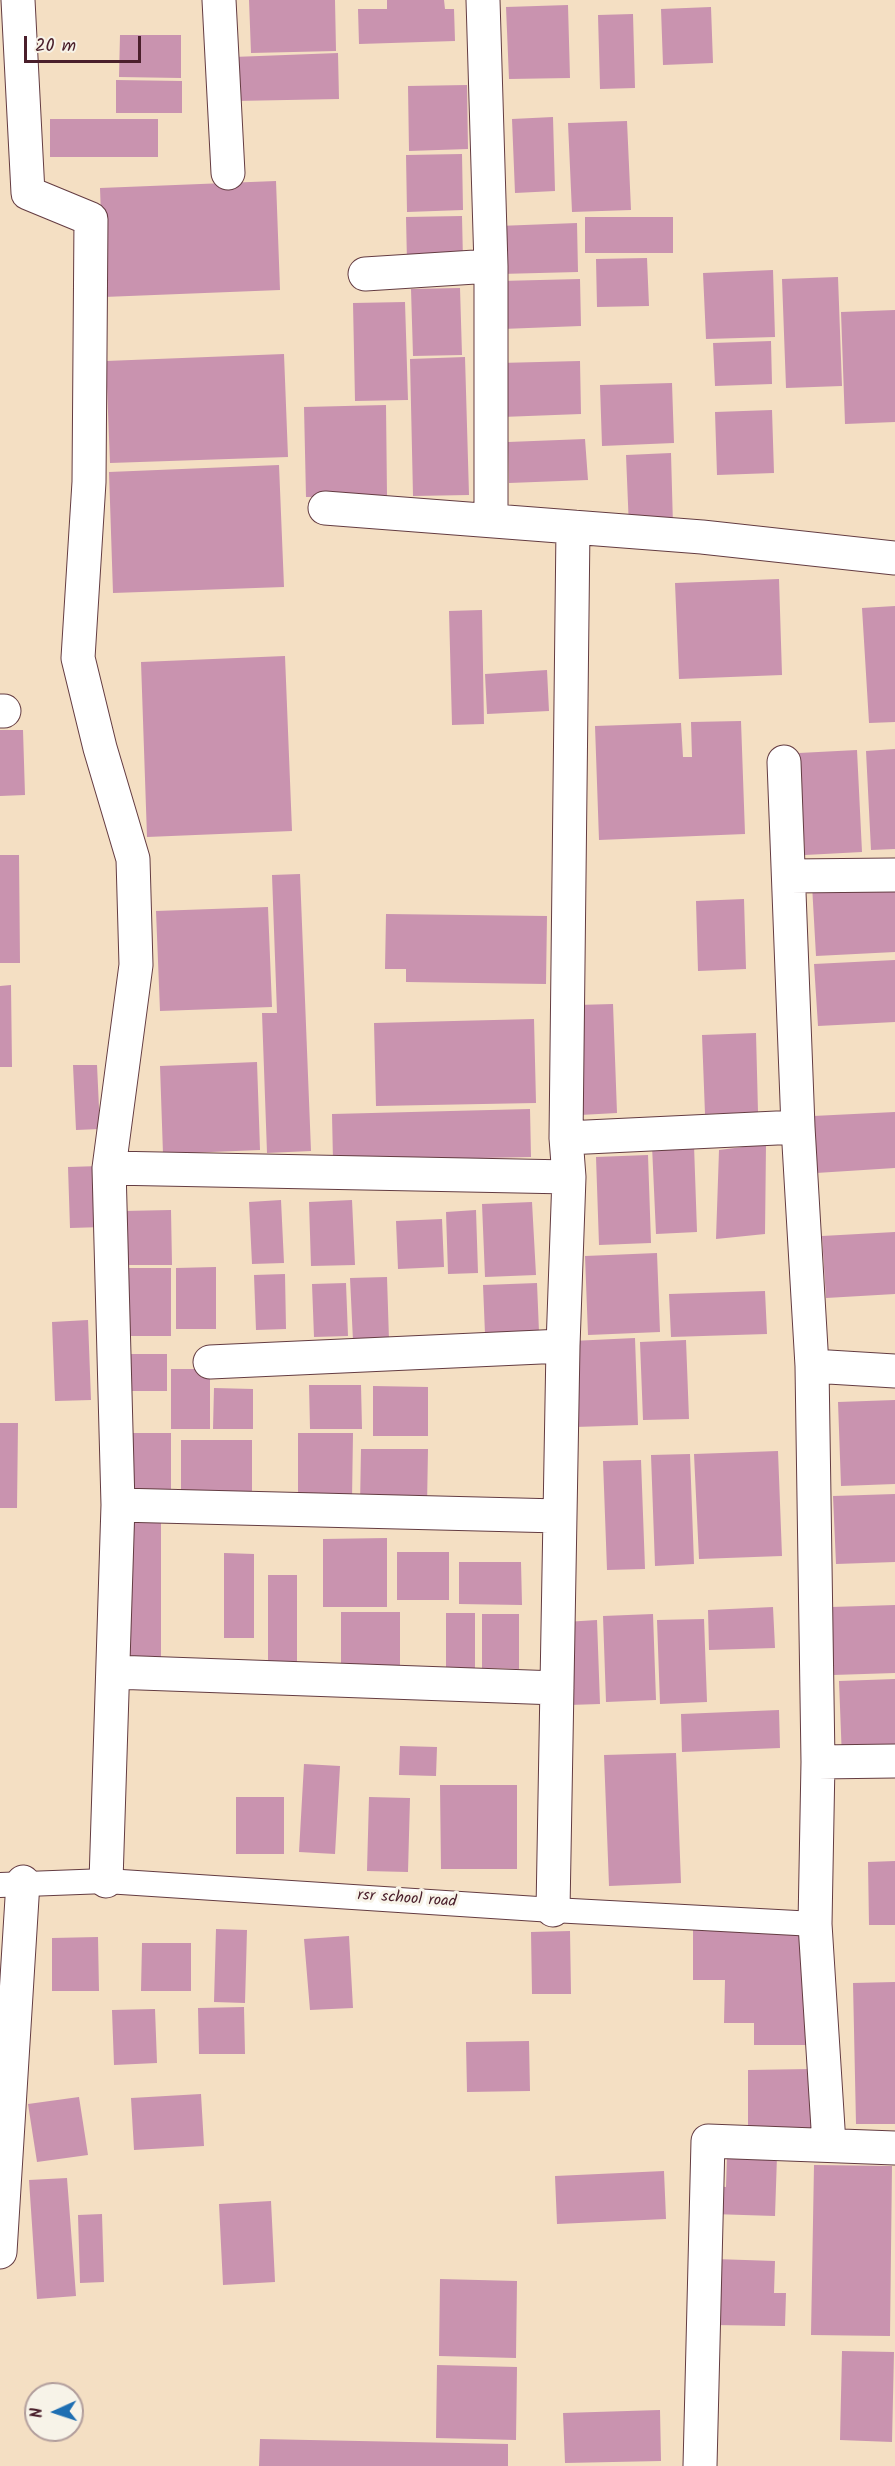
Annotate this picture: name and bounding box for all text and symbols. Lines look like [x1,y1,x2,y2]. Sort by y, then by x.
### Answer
scale bar [27,24,144,62]
text: 20 m [35,32,76,61]
street label: rsr school road [357,1887,457,1913]
north arrow [24,2382,84,2442]
text: N [25,2407,50,2419]

